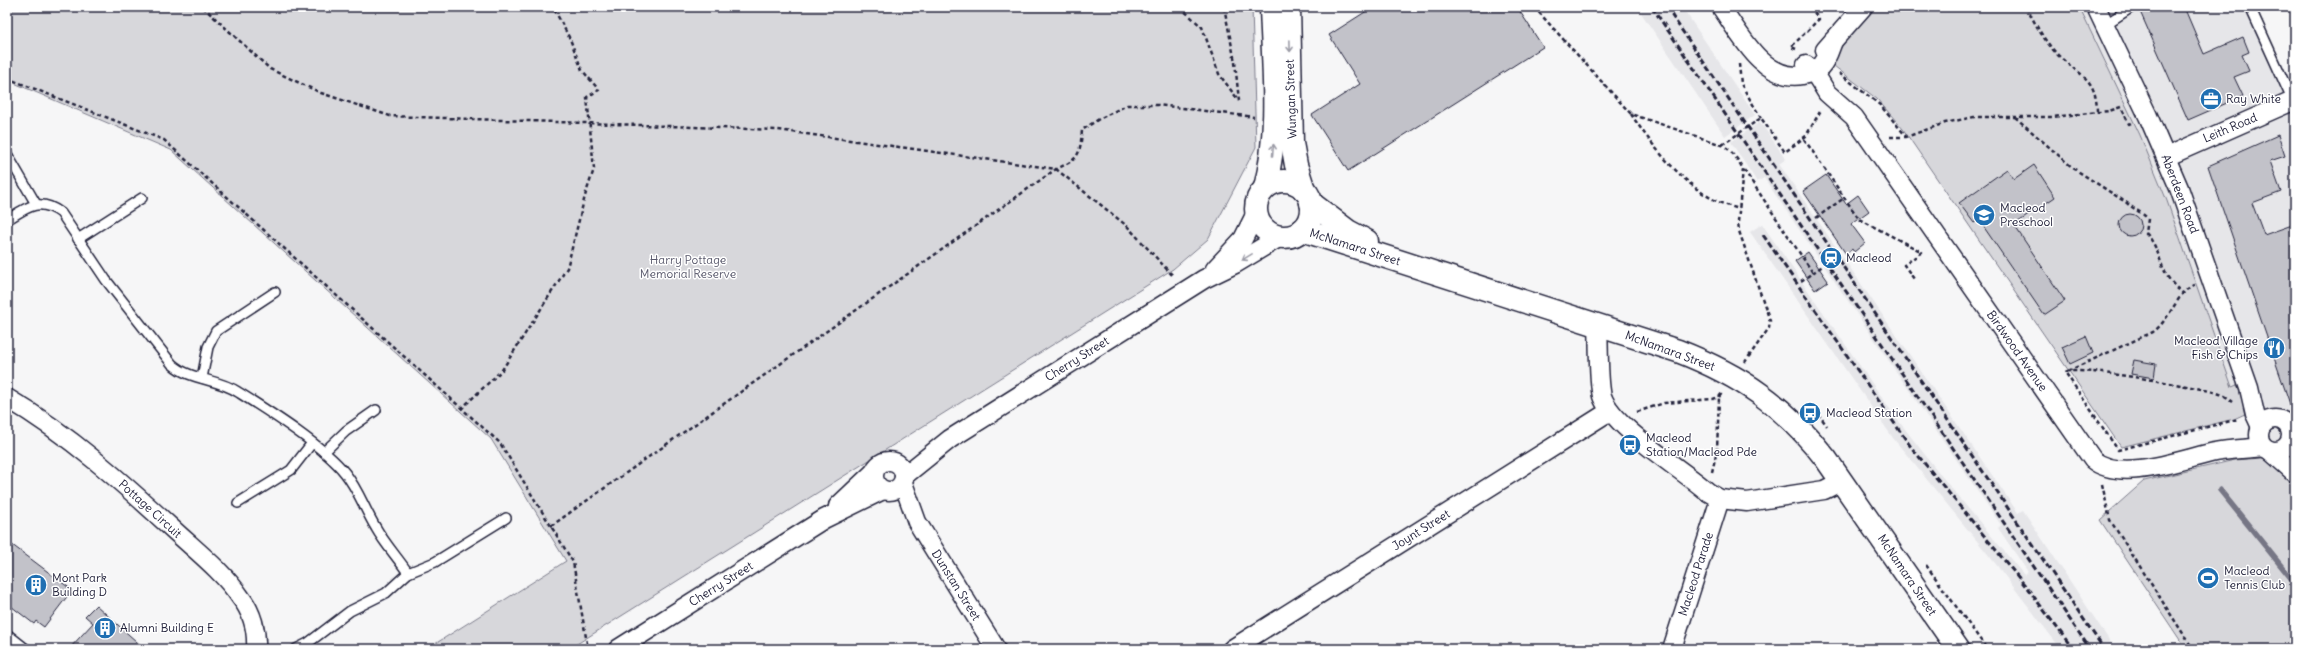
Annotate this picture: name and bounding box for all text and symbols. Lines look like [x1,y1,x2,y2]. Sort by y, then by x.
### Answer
one-way arrow [1286,39,1294,52]
street label: Wungan Street [1282,59,1299,139]
office icon: Ray White [2198,86,2224,112]
place label: Ray White [2226,91,2281,106]
street label: Leith Road [2201,109,2259,146]
one-way arrow [1270,144,1277,157]
street label: Aberdeen Road [2159,152,2202,235]
place label: Macleod Preschool [2000,200,2053,229]
school or university icon: Macleod Preschool [1971,202,1997,228]
street label: McNamara Street [1308,225,1402,268]
station icon: Macleod [1818,245,1844,271]
place label: Macleod [1846,250,1892,265]
park label: Harry Pottage Memorial Reserve [640,252,736,281]
one-way arrow [1242,253,1253,261]
street label: Birdwood Avenue [1984,307,2051,394]
street label: McNamara Street [1623,327,1717,374]
street label: Cherry Street [1042,333,1112,384]
place label: Macleod Village Fish & Chips [2174,333,2258,362]
restaurant icon: Macleod Village Fish & Chips [2261,335,2287,361]
bus stop icon: Macleod Station [1797,400,1823,426]
place label: Macleod Station [1826,405,1912,420]
place label: Macleod Station/Macleod Pde [1646,430,1757,459]
bus stop icon: Macleod Station/Macleod Pde [1617,432,1643,458]
street label: Pottage Circuit [116,476,185,541]
street label: Joynt Street [1389,506,1452,553]
street label: Macleod Parade [1675,530,1716,618]
street label: McNamara Street [1875,531,1940,618]
street label: Dunstan Street [929,547,984,623]
street label: Cherry Street [686,558,756,609]
place label: Macleod Tennis Club [2224,563,2285,592]
sports icon: Macleod Tennis Club [2195,565,2221,591]
place label: Mont Park Building D [52,570,107,599]
building icon: Mont Park Building D [23,572,49,598]
building icon: Alumni Building E [92,615,118,641]
place label: Alumni Building E [120,620,214,635]

